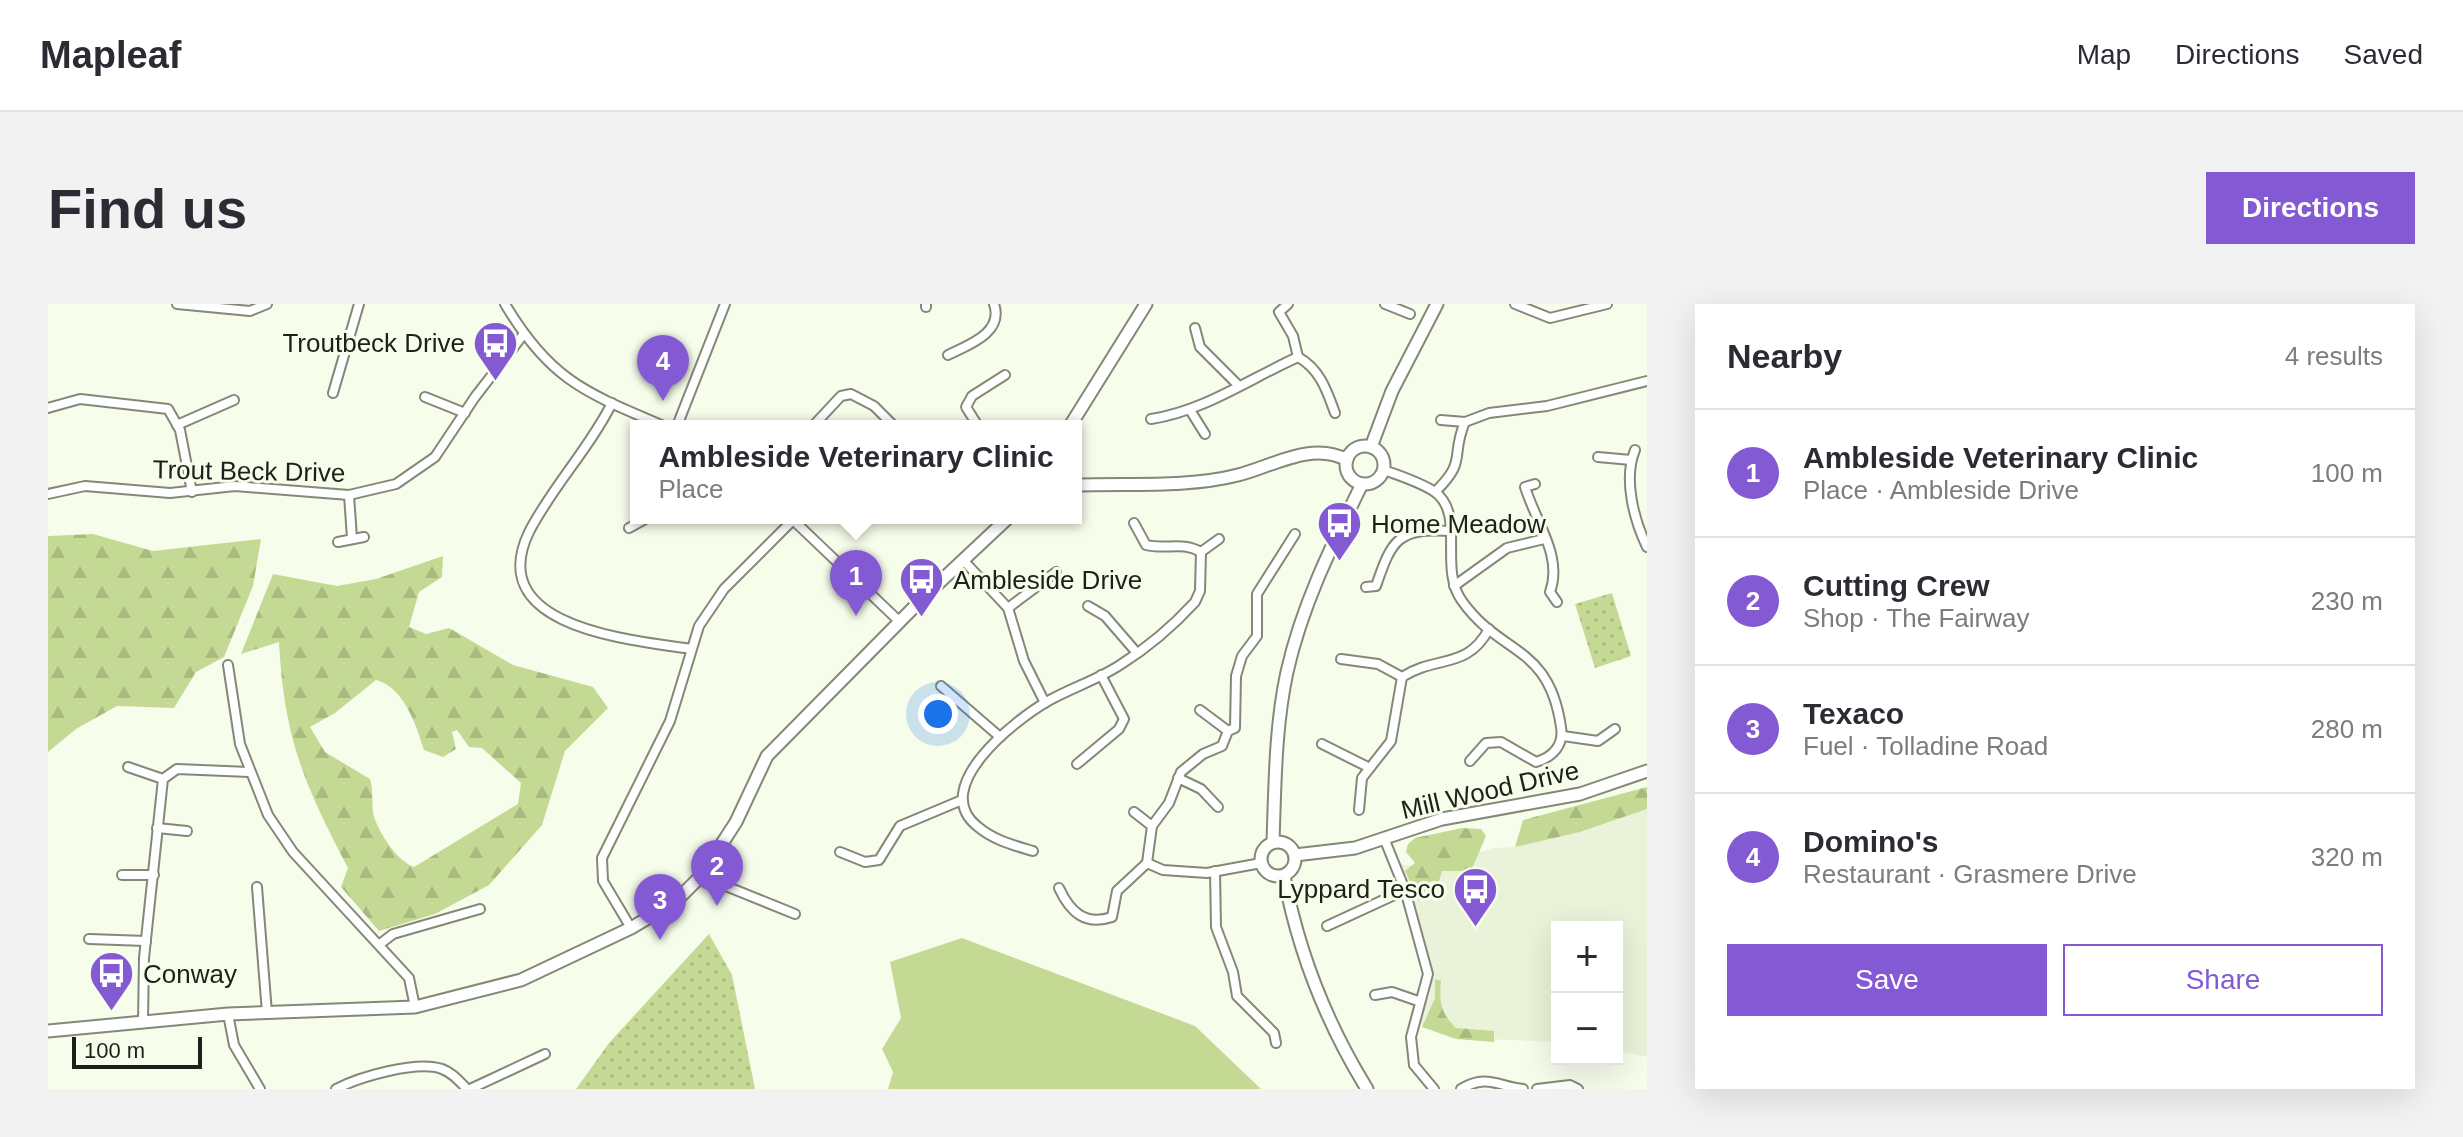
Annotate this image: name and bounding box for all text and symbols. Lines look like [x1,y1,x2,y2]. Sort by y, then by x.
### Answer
text: Mapleaf [40,34,181,76]
text: Map [2077,39,2131,70]
text: Directions [2175,39,2300,70]
text: Saved [2344,39,2423,70]
button: Directions [2206,172,2415,244]
text: Find us [48,177,247,240]
bus stop icon: Troutbeck Drive [472,319,520,382]
place label: Troutbeck Drive [282,328,465,358]
pin: 4 [637,335,689,401]
text: Nearby [1727,337,1842,375]
text: 4 results [2285,341,2383,371]
popup [630,420,1082,524]
text: Ambleside Veterinary Clinic [658,440,1054,473]
text: Ambleside Veterinary Clinic [1803,441,2198,474]
street label: Trout Beck Drive [152,454,346,488]
text: 1 [1746,458,1760,488]
text: 100 m [2311,458,2383,488]
text: Place [658,474,723,504]
text: Place · Ambleside Drive [1803,475,2079,505]
bus stop icon: Home Meadow [1316,500,1364,563]
place label: Home Meadow [1371,509,1546,539]
pin: 1 [830,550,882,616]
bus stop icon: Ambleside Drive [898,556,946,619]
place label: Ambleside Drive [953,565,1142,595]
text: Cutting Crew [1803,569,1990,602]
text: 2 [1746,586,1760,616]
text: 230 m [2311,586,2383,616]
text: Shop · The Fairway [1803,603,2029,633]
your location [918,694,958,734]
text: Texaco [1803,697,1904,730]
text: 3 [1746,714,1760,744]
text: 280 m [2311,714,2383,744]
text: Fuel · Tolladine Road [1803,731,2048,761]
street label: Mill Wood Drive [1398,755,1582,825]
text: Domino's [1803,825,1938,858]
pin: 2 [691,840,743,906]
text: 4 [1746,842,1760,872]
text: 320 m [2311,842,2383,872]
text: Restaurant · Grasmere Drive [1803,859,2137,889]
bus stop icon: Lyppard Tesco [1452,865,1500,928]
pin: 3 [634,874,686,940]
place label: Lyppard Tesco [1277,874,1445,904]
map controls [1551,921,1623,1065]
button: + [1551,921,1623,993]
button: Save [1727,944,2047,1016]
button: Share [2063,944,2383,1016]
bus stop icon: Conway [88,950,136,1013]
place label: Conway [143,959,237,989]
button: − [1551,993,1623,1065]
scale bar [72,1033,202,1069]
text: 100 m [84,1038,145,1063]

